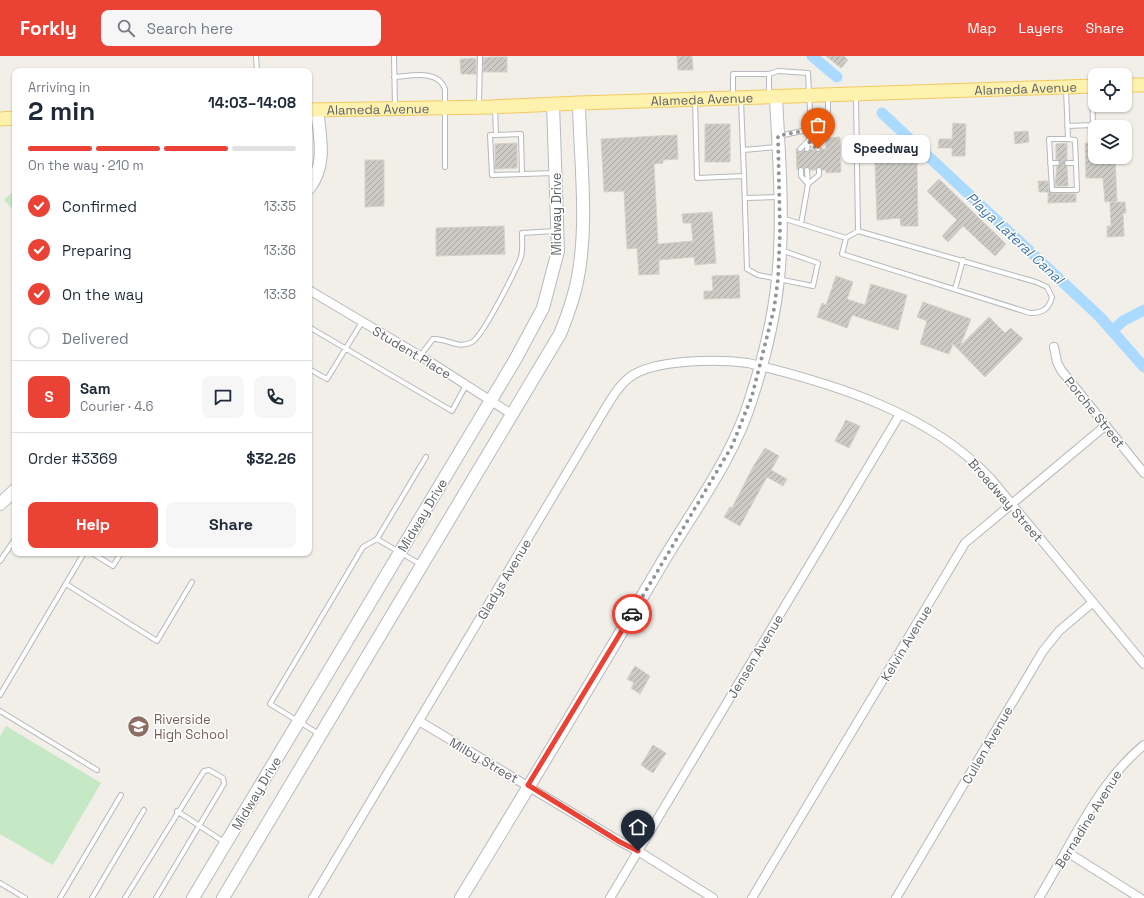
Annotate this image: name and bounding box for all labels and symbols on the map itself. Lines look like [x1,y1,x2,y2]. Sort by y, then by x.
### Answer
street label: Alameda Avenue [974,79,1077,99]
street label: Alameda Avenue [650,89,753,110]
street label: Alameda Avenue [326,100,430,119]
pin [801,108,835,149]
callout: Speedway [842,135,930,163]
street label: Midway Drive [548,173,565,255]
water label: Playa Lateral Canal [962,188,1069,289]
street label: Student Place [369,322,454,383]
street label: Porche Street [1061,373,1129,451]
street label: Broadway Street [965,455,1047,546]
street label: Midway Drive [394,475,451,555]
street label: Gladys Avenue [474,536,535,623]
courier [612,594,652,634]
street label: Kelvin Avenue [877,602,936,684]
street label: Jensen Avenue [724,611,787,701]
street label: Cullen Avenue [958,703,1017,787]
place label: Riverside High School [154,711,228,743]
school or university icon: Riverside High School [126,713,152,739]
street label: Milby Street [446,734,521,787]
street label: Midway Drive [228,753,285,833]
street label: Bernadine Avenue [1051,767,1126,872]
pin [621,810,655,851]

